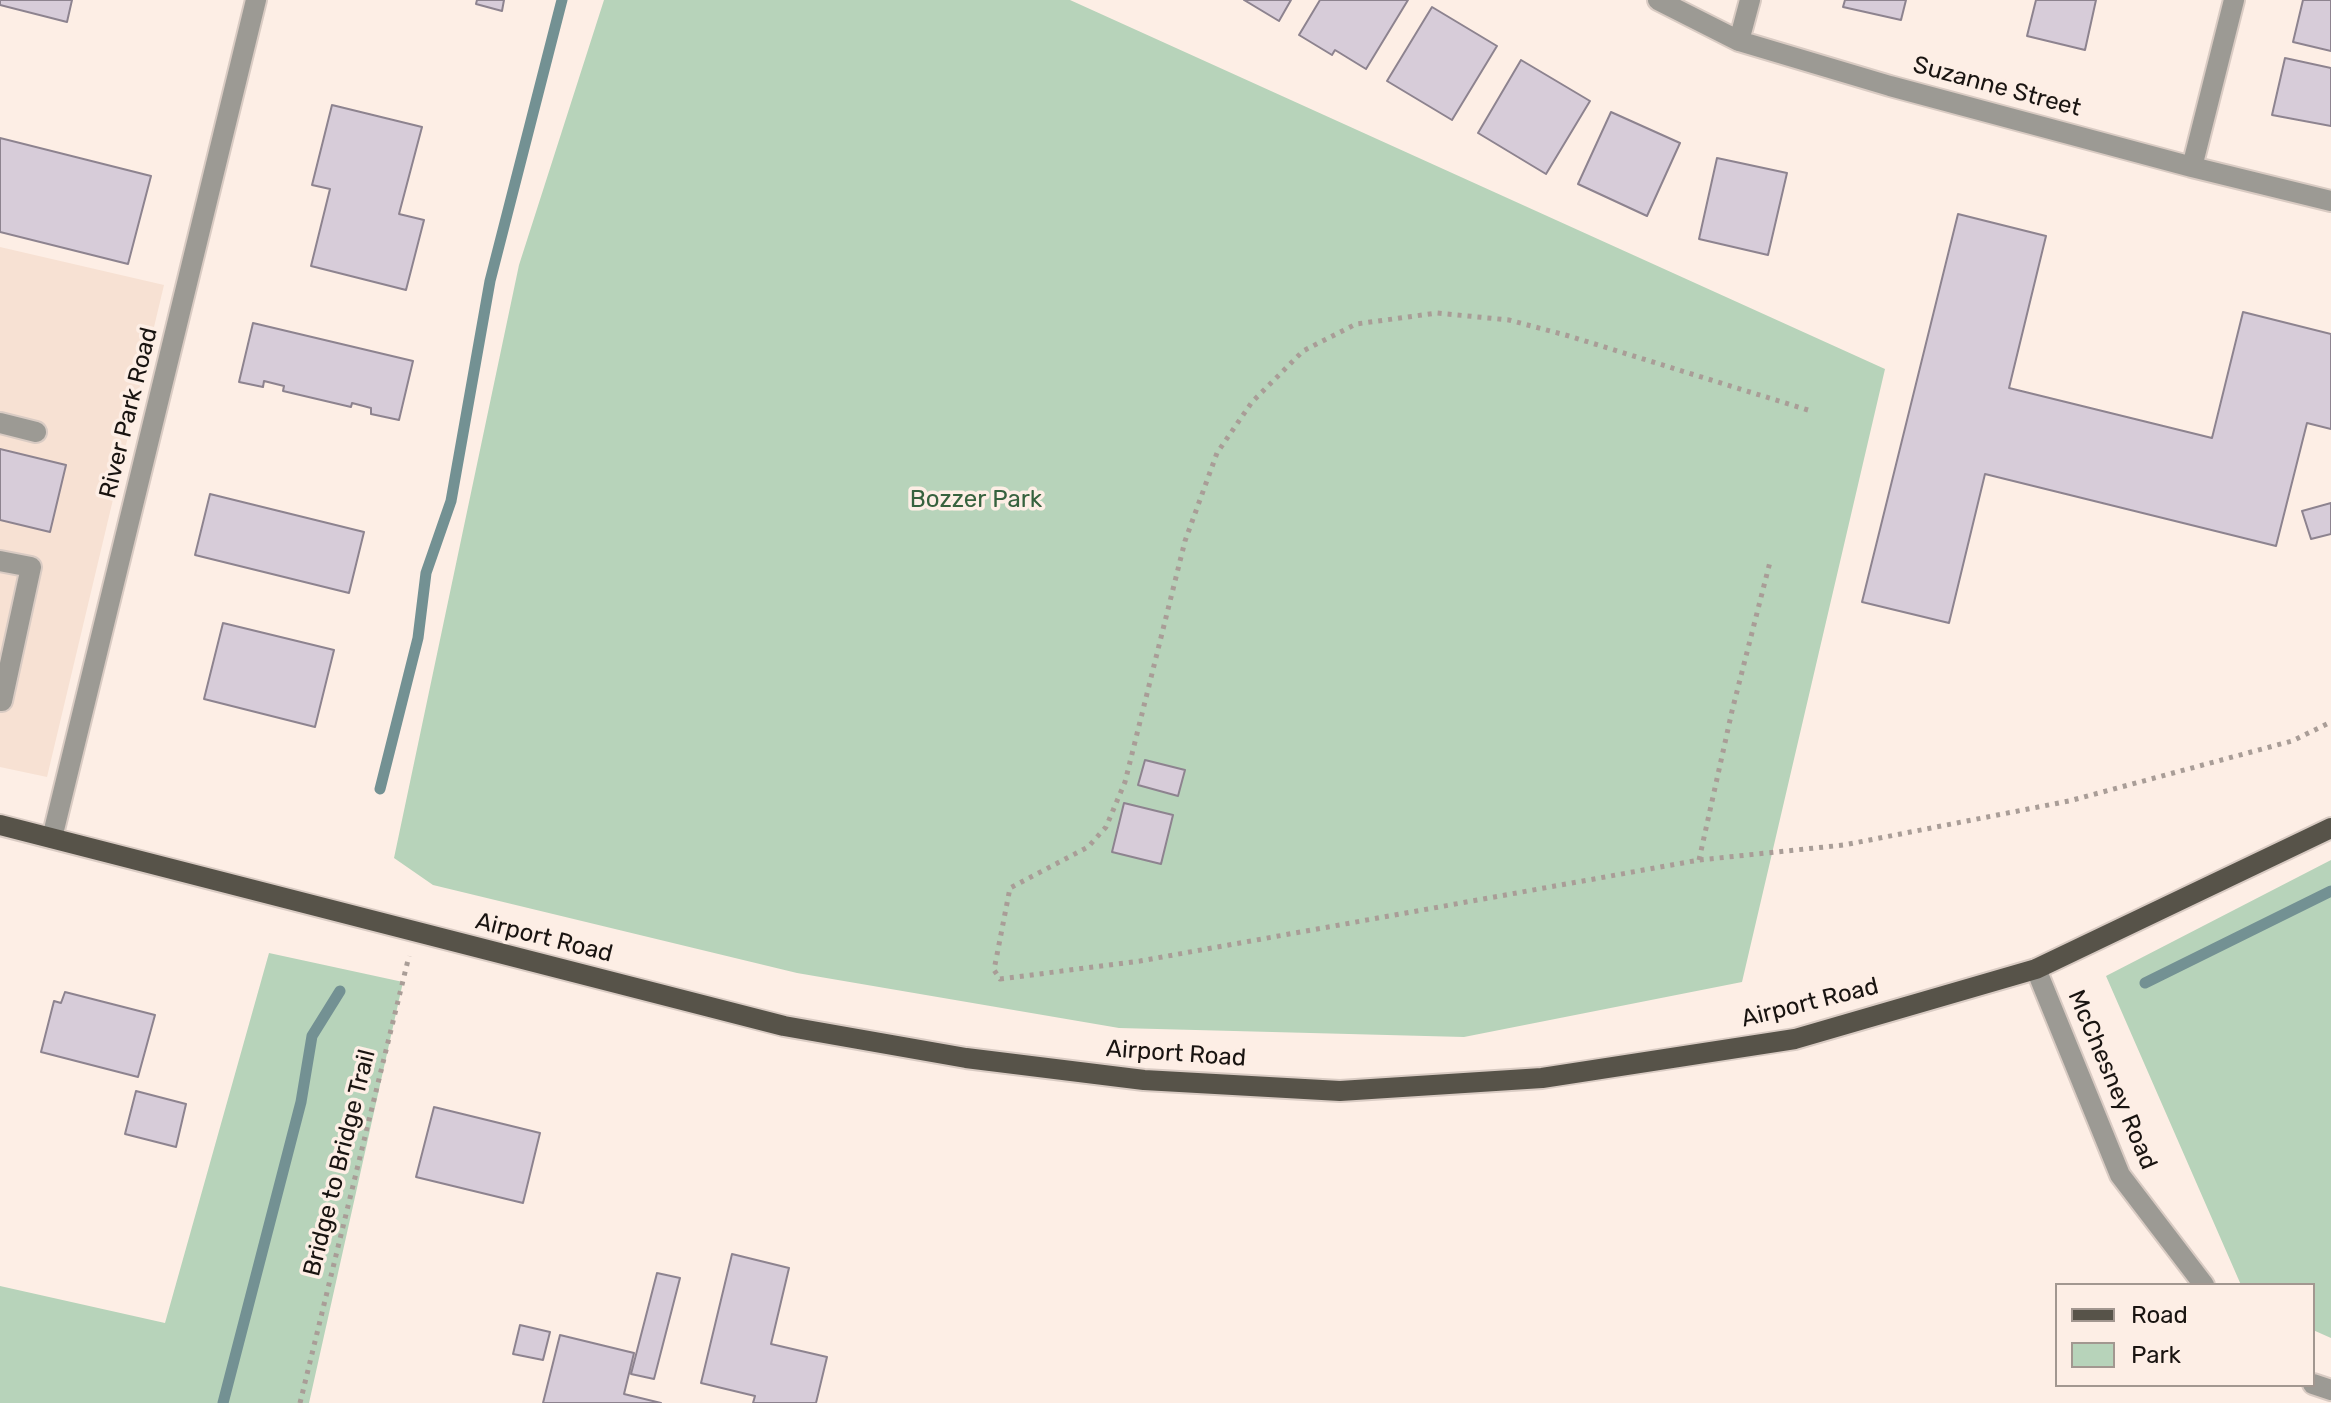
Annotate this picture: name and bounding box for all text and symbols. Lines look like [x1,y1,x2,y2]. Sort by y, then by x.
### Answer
street label: Suzanne Street [1910,51,2084,123]
street label: River Park Road [94,324,164,502]
park label: Bozzer Park [910,486,1042,514]
street label: Airport Road [472,907,616,969]
street label: Airport Road [1738,972,1882,1034]
street label: McChesney Road [2061,986,2163,1174]
street label: Airport Road [1105,1035,1247,1073]
street label: Bridge to Bridge Trail [298,1047,382,1279]
legend [2055,1283,2315,1387]
text: Road [2131,1301,2188,1329]
text: Park [2131,1341,2181,1369]

